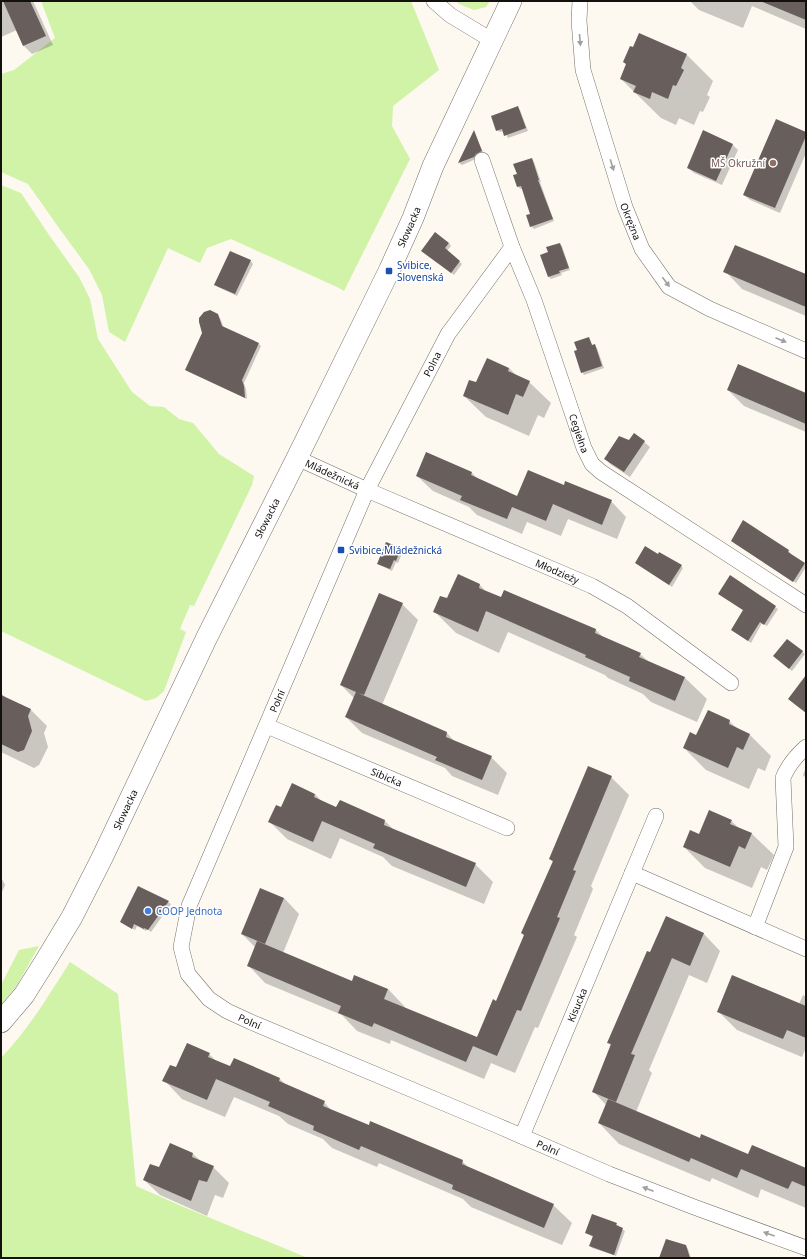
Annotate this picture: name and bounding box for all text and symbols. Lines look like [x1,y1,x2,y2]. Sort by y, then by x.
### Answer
one-way arrow [577,34,584,46]
place label: MŠ Okružní [711,156,765,170]
marker: MŠ Okružní [768,158,778,168]
one-way arrow [609,160,615,172]
street label: Okrężna [617,201,645,242]
street label: Słowacka [394,205,424,250]
place label: Svibice, Slovenská [397,258,444,284]
marker: Svibice, Slovenská [384,266,394,276]
one-way arrow [662,277,670,288]
one-way arrow [776,337,787,343]
street label: Polna [420,349,444,379]
street label: Cegielna [566,412,592,455]
street label: Mládežnická [303,456,362,493]
street label: Słowacka [251,496,283,541]
place label: Svibice,Mládežnická [349,543,442,557]
marker: Svibice,Mládežnická [336,545,346,555]
street label: Młodzieży [533,556,582,587]
street label: Polní [266,687,288,715]
street label: Sibicka [369,764,404,790]
street label: Słowacka [109,787,141,832]
place label: COOP Jednota [156,904,222,918]
marker: COOP Jednota [143,906,153,916]
street label: Kisucka [564,986,590,1024]
street label: Polní [236,1010,263,1033]
street label: Polní [534,1136,562,1159]
one-way arrow [642,1186,653,1192]
one-way arrow [763,1231,775,1237]

